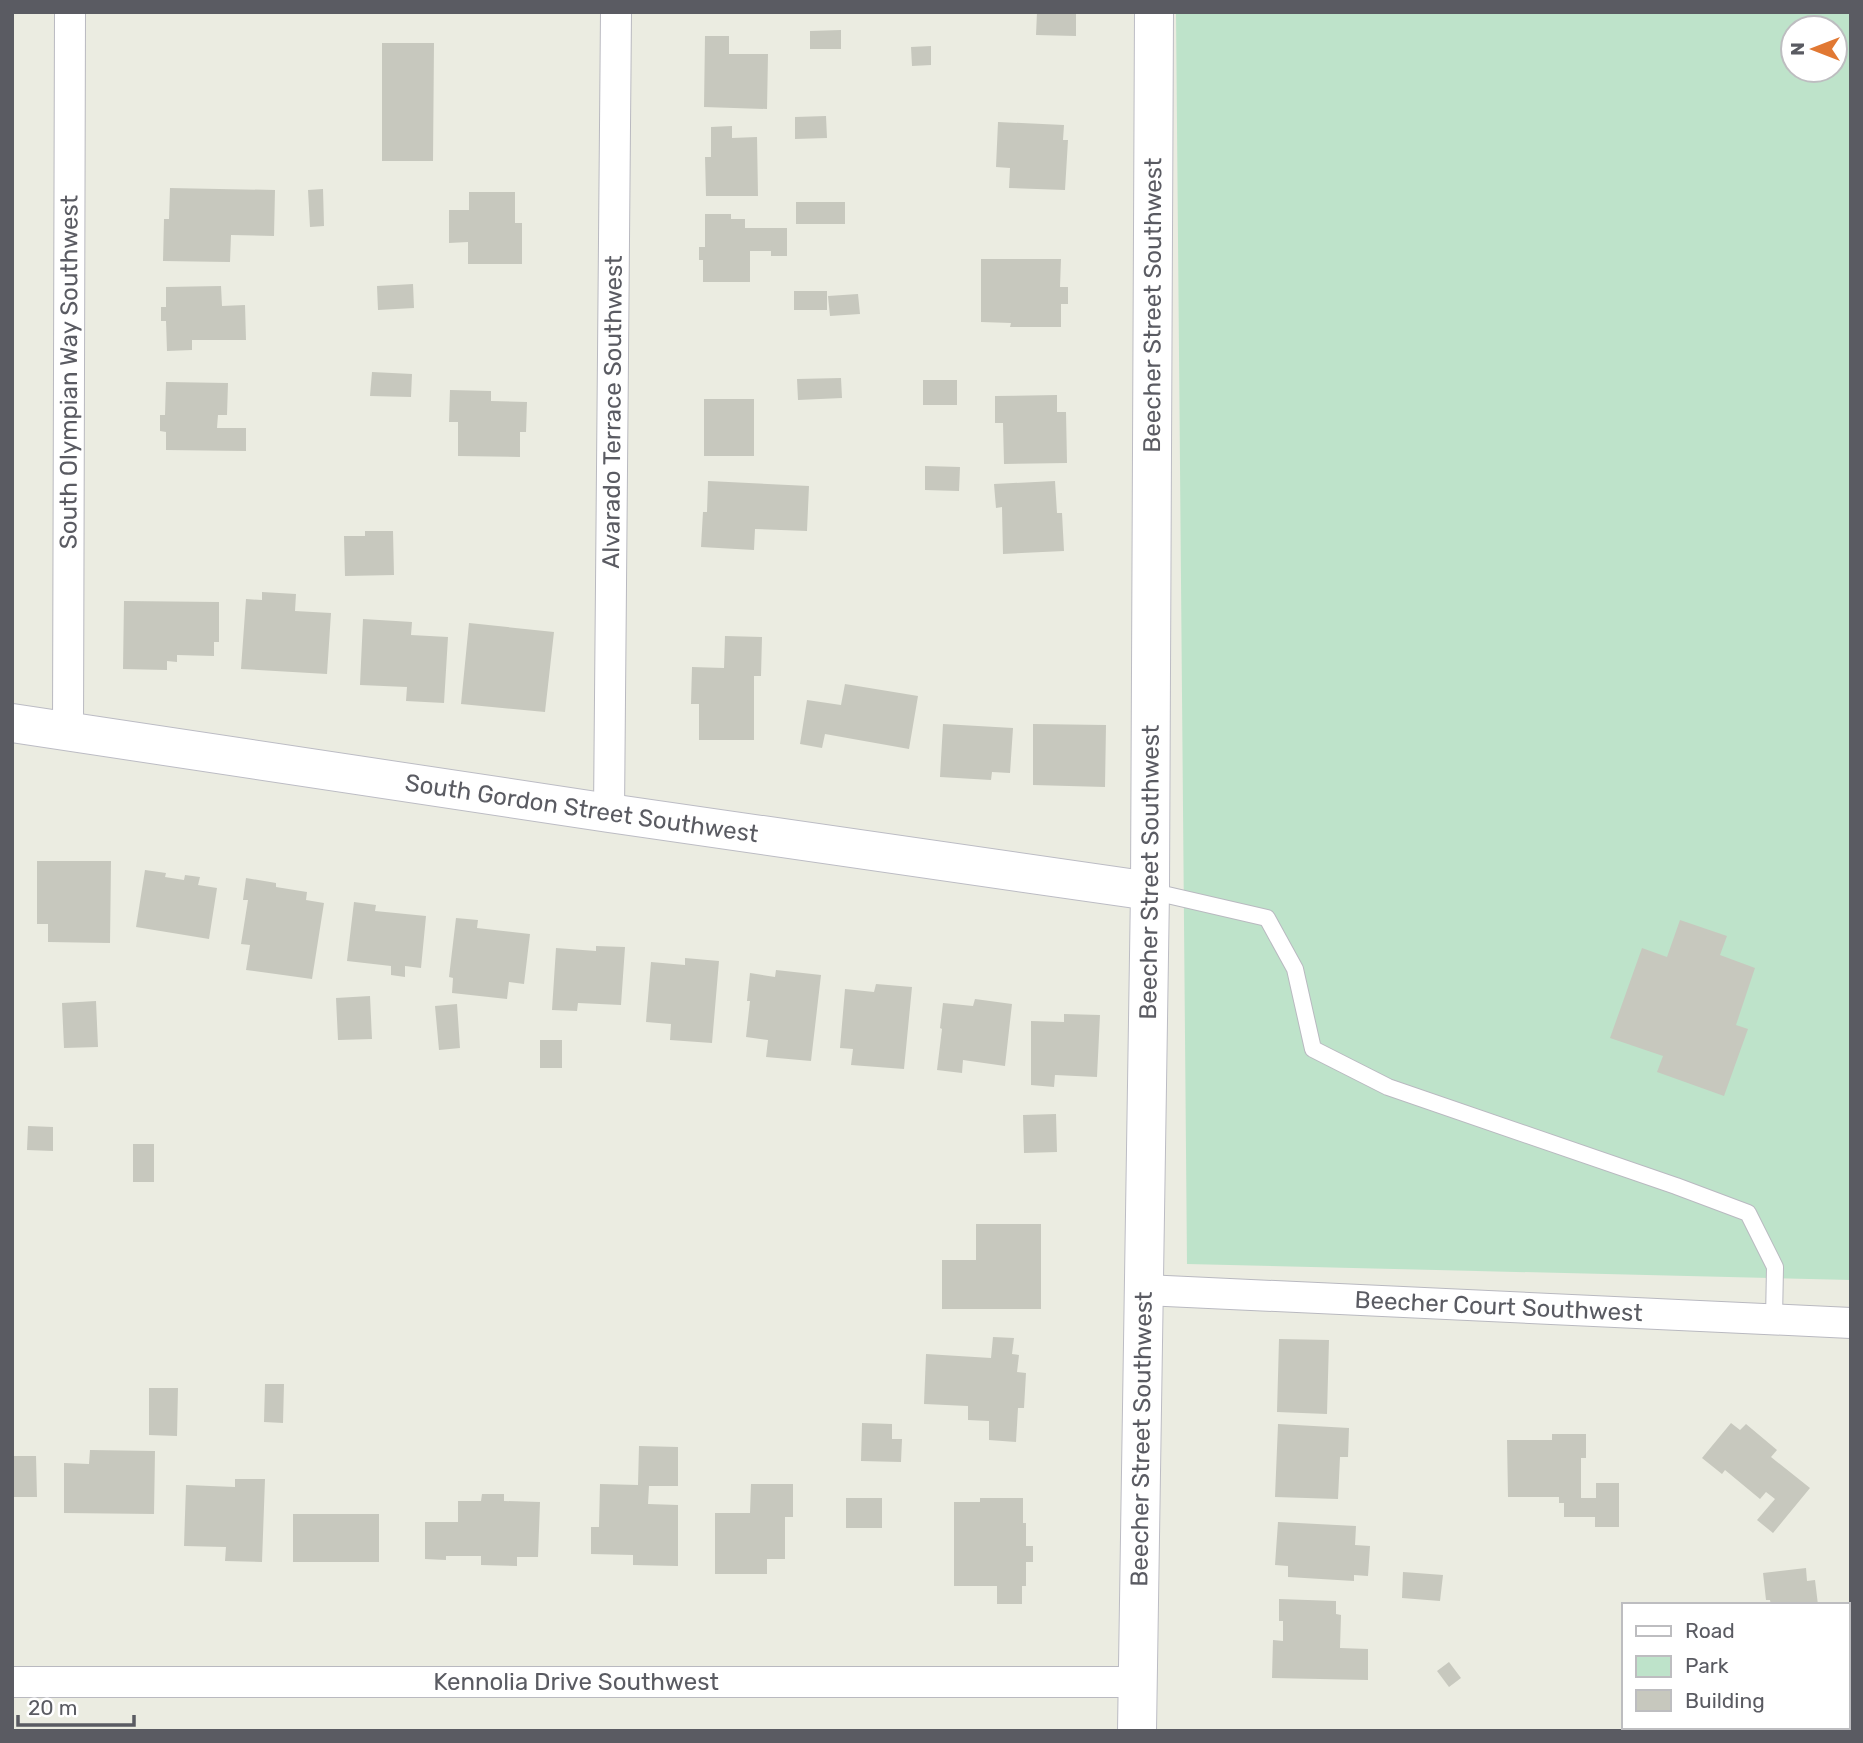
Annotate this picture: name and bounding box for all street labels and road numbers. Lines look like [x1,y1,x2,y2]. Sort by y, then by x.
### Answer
street label: Beecher Street Southwest [1138,157,1167,453]
street label: South Olympian Way Southwest [55,195,83,549]
street label: Alvarado Terrace Southwest [597,255,628,569]
street label: Beecher Street Southwest [1134,724,1165,1020]
street label: South Gordon Street Southwest [403,768,760,848]
street label: Beecher Court Southwest [1354,1286,1643,1327]
street label: Beecher Street Southwest [1125,1291,1158,1587]
street label: Kennolia Drive Southwest [433,1668,719,1696]

